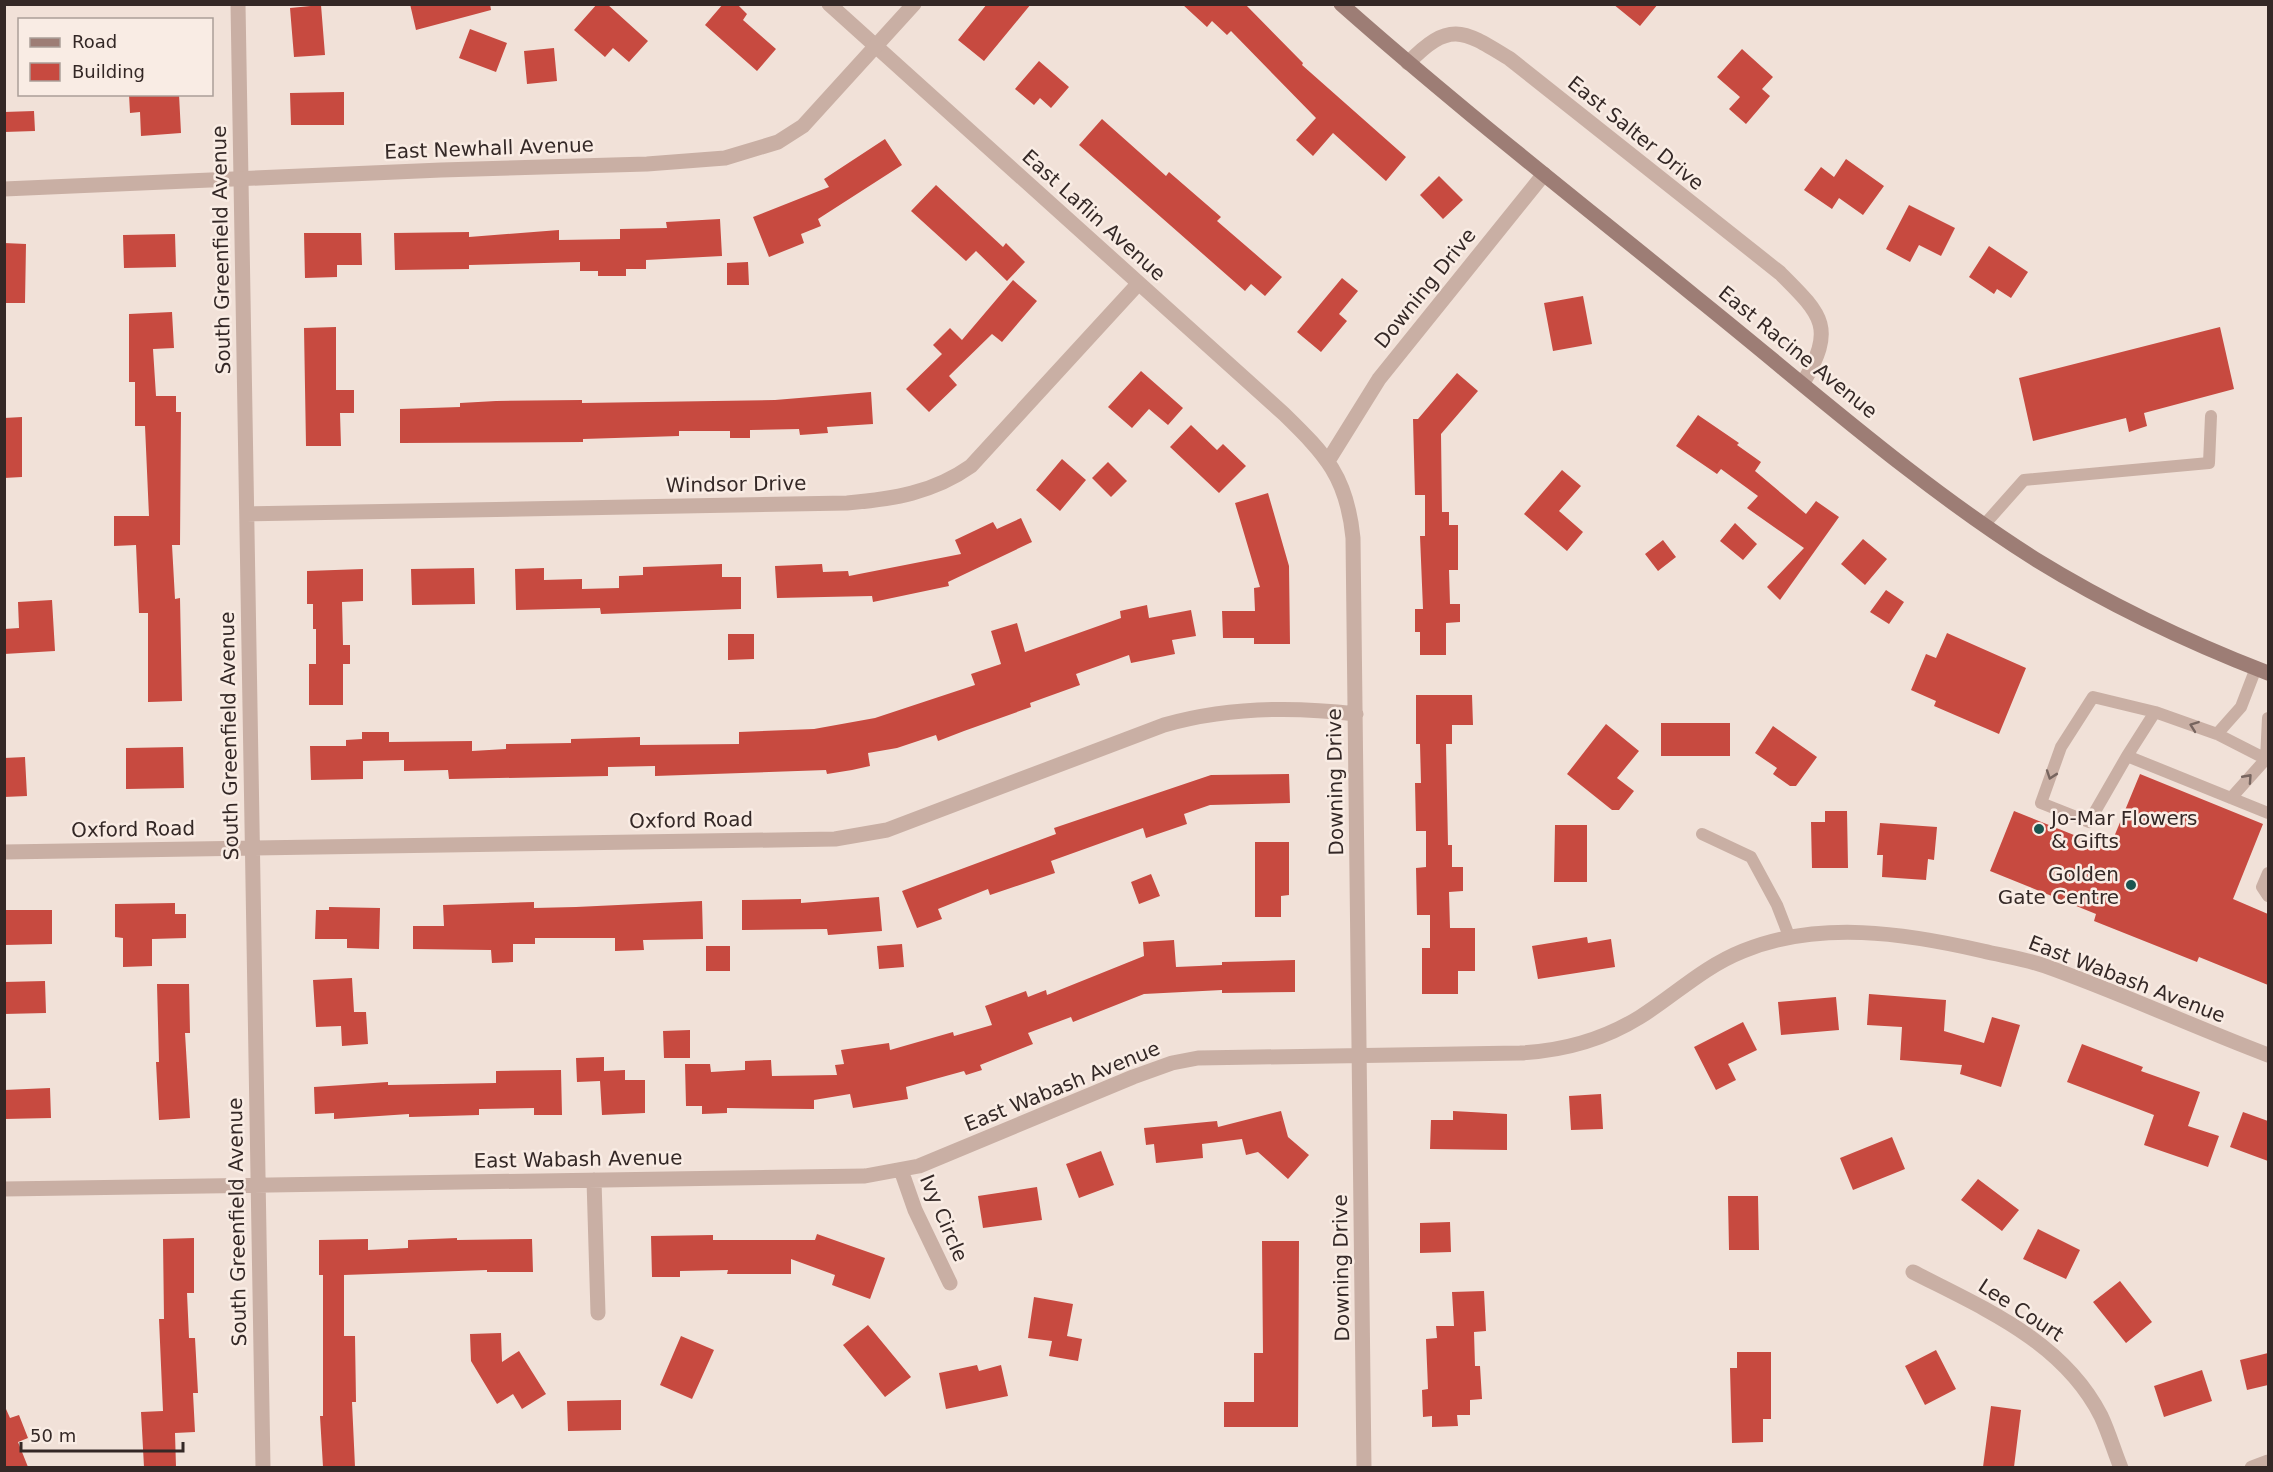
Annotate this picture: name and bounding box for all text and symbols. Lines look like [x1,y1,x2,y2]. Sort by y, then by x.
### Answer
legend [18,18,213,96]
text: Road [72,31,117,52]
text: Building [72,61,145,82]
street label: East Salter Drive [1563,71,1709,195]
street label: South Greenfield Avenue [207,125,235,375]
street label: East Newhall Avenue [384,132,594,164]
street label: East Laflin Avenue [1017,144,1171,286]
street label: Downing Drive [1369,223,1481,353]
street label: East Racine Avenue [1714,281,1882,423]
street label: Windsor Drive [665,471,807,497]
street label: South Greenfield Avenue [215,611,243,861]
street label: Downing Drive [1322,708,1348,856]
one-way arrow [2189,721,2200,733]
one-way arrow [2045,769,2058,780]
one-way arrow [2241,774,2252,785]
place label: Jo-Mar Flowers & Gifts [2049,806,2197,853]
street label: Oxford Road [629,807,753,833]
street label: Oxford Road [71,816,195,842]
marker: Jo-Mar Flowers & Gifts [2032,822,2046,836]
place label: Golden Gate Centre [1998,862,2119,909]
marker: Golden Gate Centre [2124,878,2138,892]
street label: East Wabash Avenue [2025,930,2229,1028]
street label: East Wabash Avenue [961,1036,1163,1136]
street label: South Greenfield Avenue [223,1097,251,1347]
street label: East Wabash Avenue [473,1145,683,1173]
street label: Ivy Circle [915,1171,973,1265]
street label: Downing Drive [1328,1194,1354,1342]
street label: Lee Court [1974,1274,2068,1346]
scale bar [21,1415,183,1453]
text: 50 m [30,1425,76,1446]

